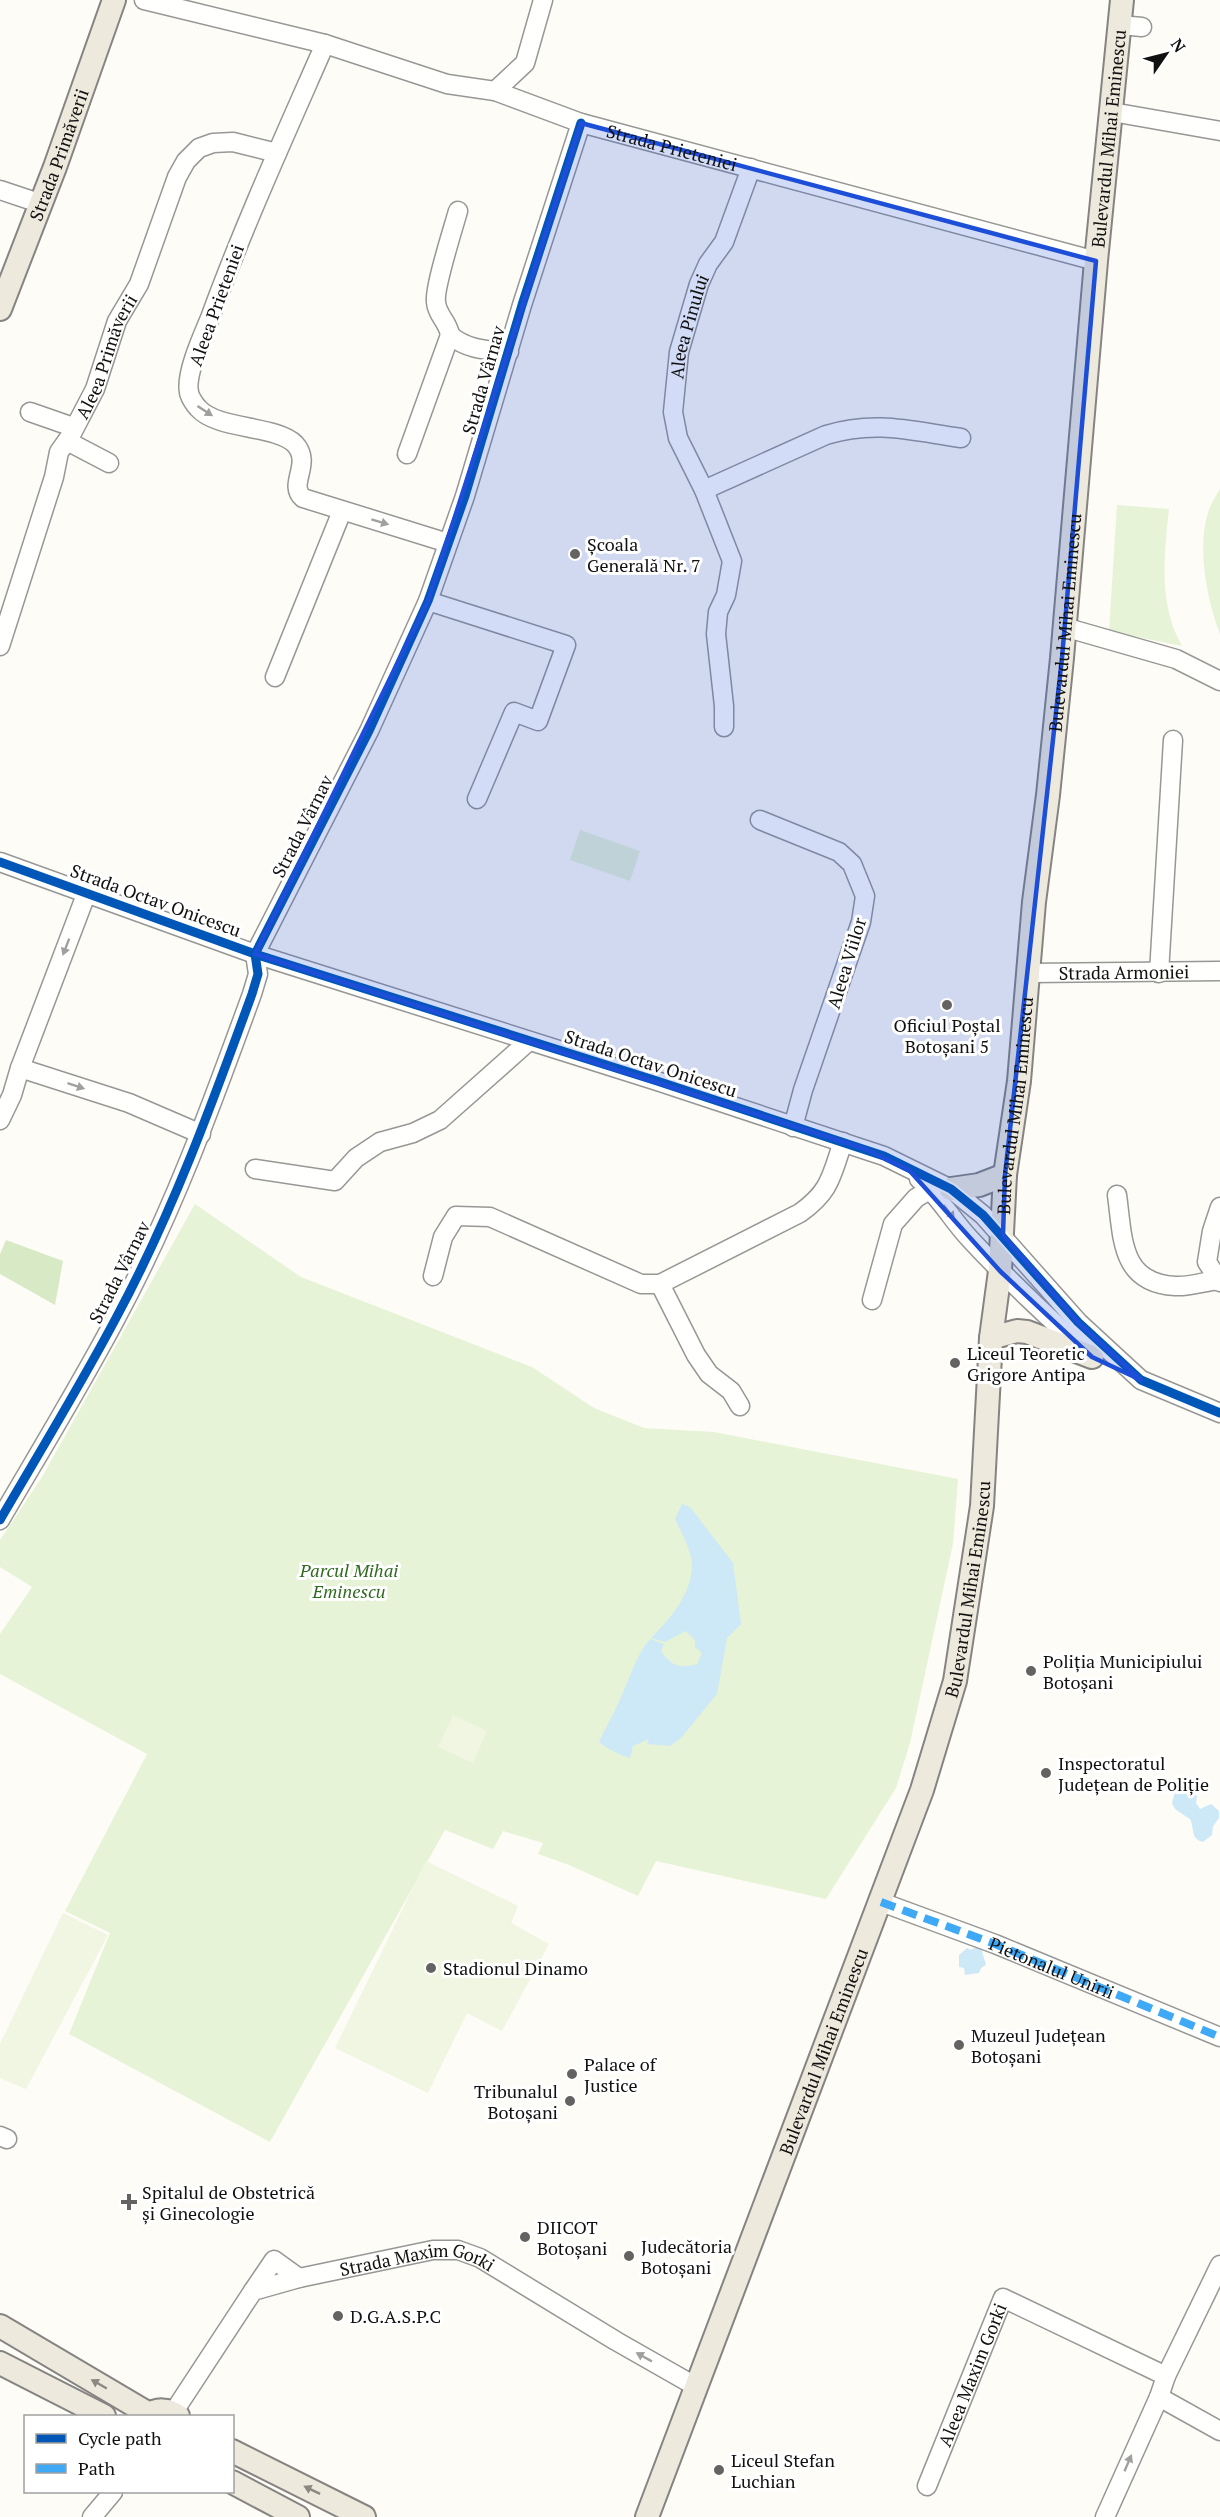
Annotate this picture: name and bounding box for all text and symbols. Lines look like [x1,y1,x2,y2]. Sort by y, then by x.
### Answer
north arrow [1136,24,1196,84]
street label: Bulevardul Mihai Eminescu [1085,28,1131,249]
text: N [1166,34,1191,57]
street label: Strada Primăverii [23,85,94,224]
street label: Strada Prieteniei [604,118,740,176]
street label: Aleea Prieteniei [183,241,249,369]
street label: Aleea Pinului [664,270,714,380]
street label: Aleea Primăverii [70,290,142,423]
street label: Strada Vârnav [456,322,510,437]
one-way arrow [197,406,213,417]
street label: Bulevardul Mihai Eminescu [1043,512,1086,733]
one-way arrow [371,518,389,527]
place label: Școala Generală Nr. 7 [587,532,701,577]
marker: Școala Generală Nr. 7 [568,547,582,561]
street label: Strada Vârnav [266,770,338,881]
street label: Strada Octav Onicescu [67,858,245,942]
street label: Aleea Viilor [821,914,871,1012]
one-way arrow [61,938,71,956]
street label: Strada Armoniei [1058,959,1190,985]
street label: Bulevardul Mihai Eminescu [991,996,1038,1215]
marker: Oficiul Poștal Botoșani 5 [940,998,954,1012]
place label: Oficiul Poștal Botoșani 5 [893,1013,1001,1058]
street label: Strada Octav Onicescu [562,1024,740,1102]
one-way arrow [67,1082,85,1091]
one-way arrow [942,1205,954,1220]
street label: Strada Vârnav [83,1216,155,1327]
place label: Liceul Teoretic Grigore Antipa [967,1341,1086,1386]
marker: Liceul Teoretic Grigore Antipa [948,1356,962,1370]
street label: Bulevardul Mihai Eminescu [939,1480,995,1700]
park label: Parcul Mihai Eminescu [299,1558,398,1603]
place label: Poliția Municipiului Botoșani [1043,1649,1203,1694]
marker: Poliția Municipiului Botoșani [1024,1664,1038,1678]
place label: Inspectoratul Județean de Poliție [1058,1751,1209,1796]
marker: Inspectoratul Județean de Poliție [1039,1766,1053,1780]
street label: Pietonalul Unirii [986,1931,1118,2004]
street label: Bulevardul Mihai Eminescu [773,1944,873,2158]
place label: Stadionul Dinamo [443,1956,588,1980]
marker: Stadionul Dinamo [424,1961,438,1975]
place label: Muzeul Județean Botoșani [971,2023,1106,2068]
marker: Muzeul Județean Botoșani [952,2038,966,2052]
place label: Palace of Justice [584,2052,658,2097]
marker: Palace of Justice [565,2067,579,2081]
place label: Tribunalul Botoșani [474,2079,558,2124]
marker: Tribunalul Botoșani [563,2094,577,2108]
place label: Spitalul de Obstetrică și Ginecologie [142,2180,315,2225]
marker: Spitalul de Obstetrică și Ginecologie [120,2193,138,2211]
place label: DIICOT Botoșani [537,2215,607,2260]
marker: DIICOT Botoșani [518,2230,532,2244]
place label: Judecătoria Botoșani [641,2234,732,2279]
street label: Strada Maxim Gorki [337,2237,500,2281]
marker: Judecătoria Botoșani [622,2249,636,2263]
street label: Aleea Maxim Gorki [932,2299,1012,2450]
place label: D.G.A.S.P.C [350,2304,441,2328]
marker: D.G.A.S.P.C [331,2309,345,2323]
one-way arrow [635,2352,652,2362]
one-way arrow [90,2379,107,2389]
legend [24,2415,234,2493]
text: Cycle path [78,2426,162,2450]
place label: Liceul Stefan Luchian [731,2448,835,2493]
one-way arrow [1123,2454,1133,2472]
text: Path [78,2456,115,2480]
marker: Liceul Stefan Luchian [712,2463,726,2477]
one-way arrow [304,2485,321,2494]

